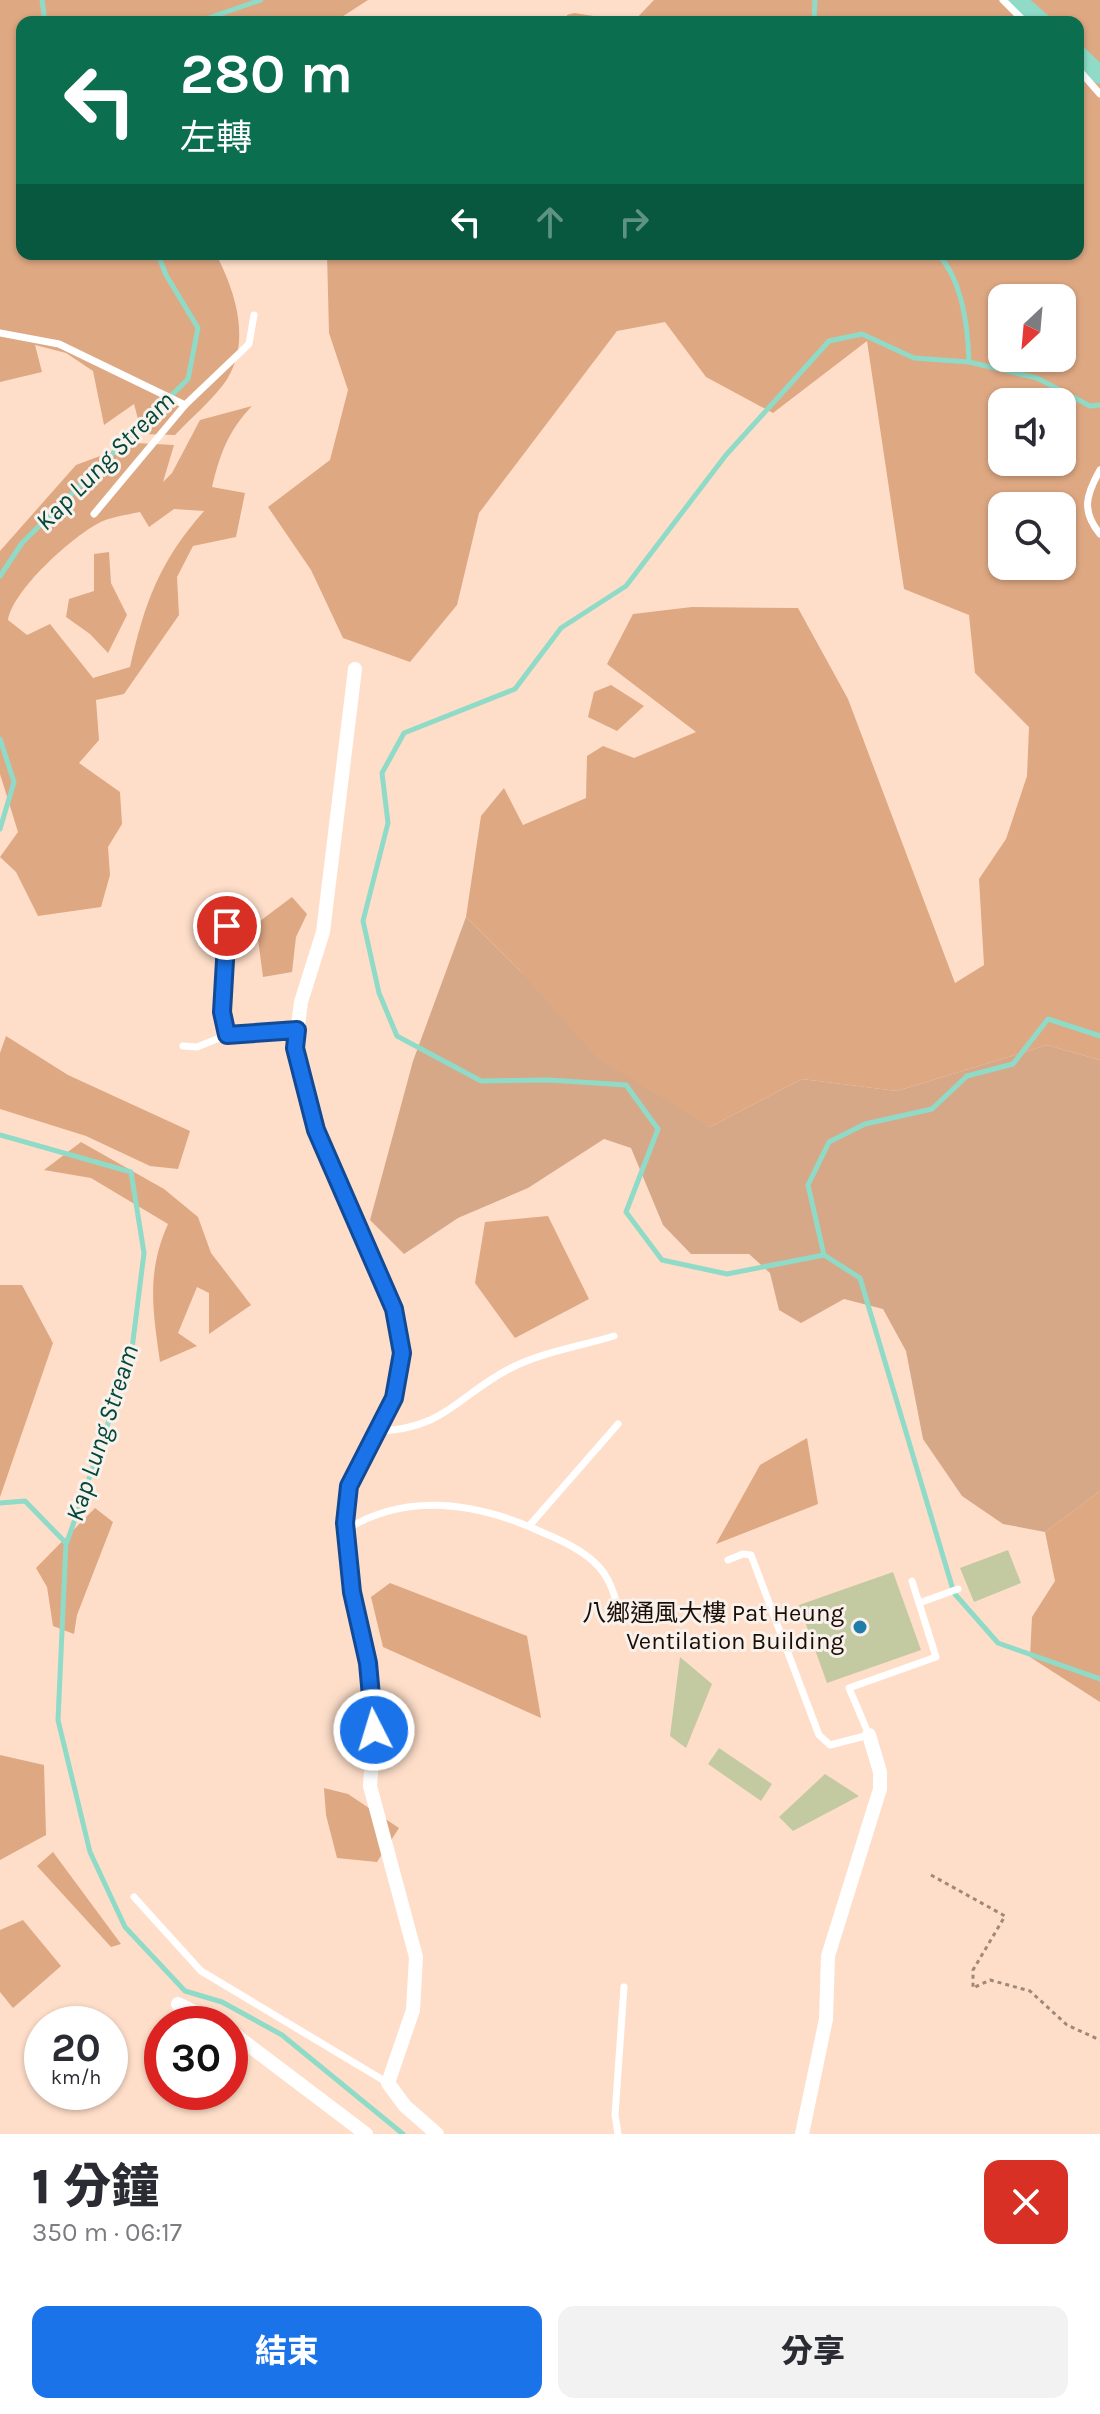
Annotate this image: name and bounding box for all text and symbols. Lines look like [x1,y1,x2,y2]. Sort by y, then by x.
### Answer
text: 280 m [180,41,353,106]
icon: left [48,48,152,152]
text: 左轉 [180,117,252,159]
icon: left [444,200,488,244]
icon: ahead [528,200,572,244]
icon: right [612,200,656,244]
north arrow [988,284,1076,372]
map controls [988,284,1076,580]
water label: Kap Lung Stream [29,385,181,537]
button: sound [988,388,1076,476]
button: search [988,492,1076,580]
pin [193,892,261,960]
icon: arrive [205,904,249,948]
water label: Kap Lung Stream [59,1341,145,1525]
place label: 八鄉通風大樓 Pat Heung Ventilation Building [582,1599,844,1655]
marker: 八鄉通風大樓 Pat Heung Ventilation Building [851,1618,869,1636]
position arrow [332,1688,416,1772]
speed limit sign: 30 [144,2006,248,2110]
text: 20 [51,2024,101,2071]
text: km/h [51,2066,101,2089]
text: 1 分鐘 [32,2159,159,2215]
button: close [984,2160,1068,2244]
text: 350 m · 06:17 [32,2217,182,2248]
button: 結束 [32,2306,542,2398]
button: 分享 [558,2306,1068,2398]

